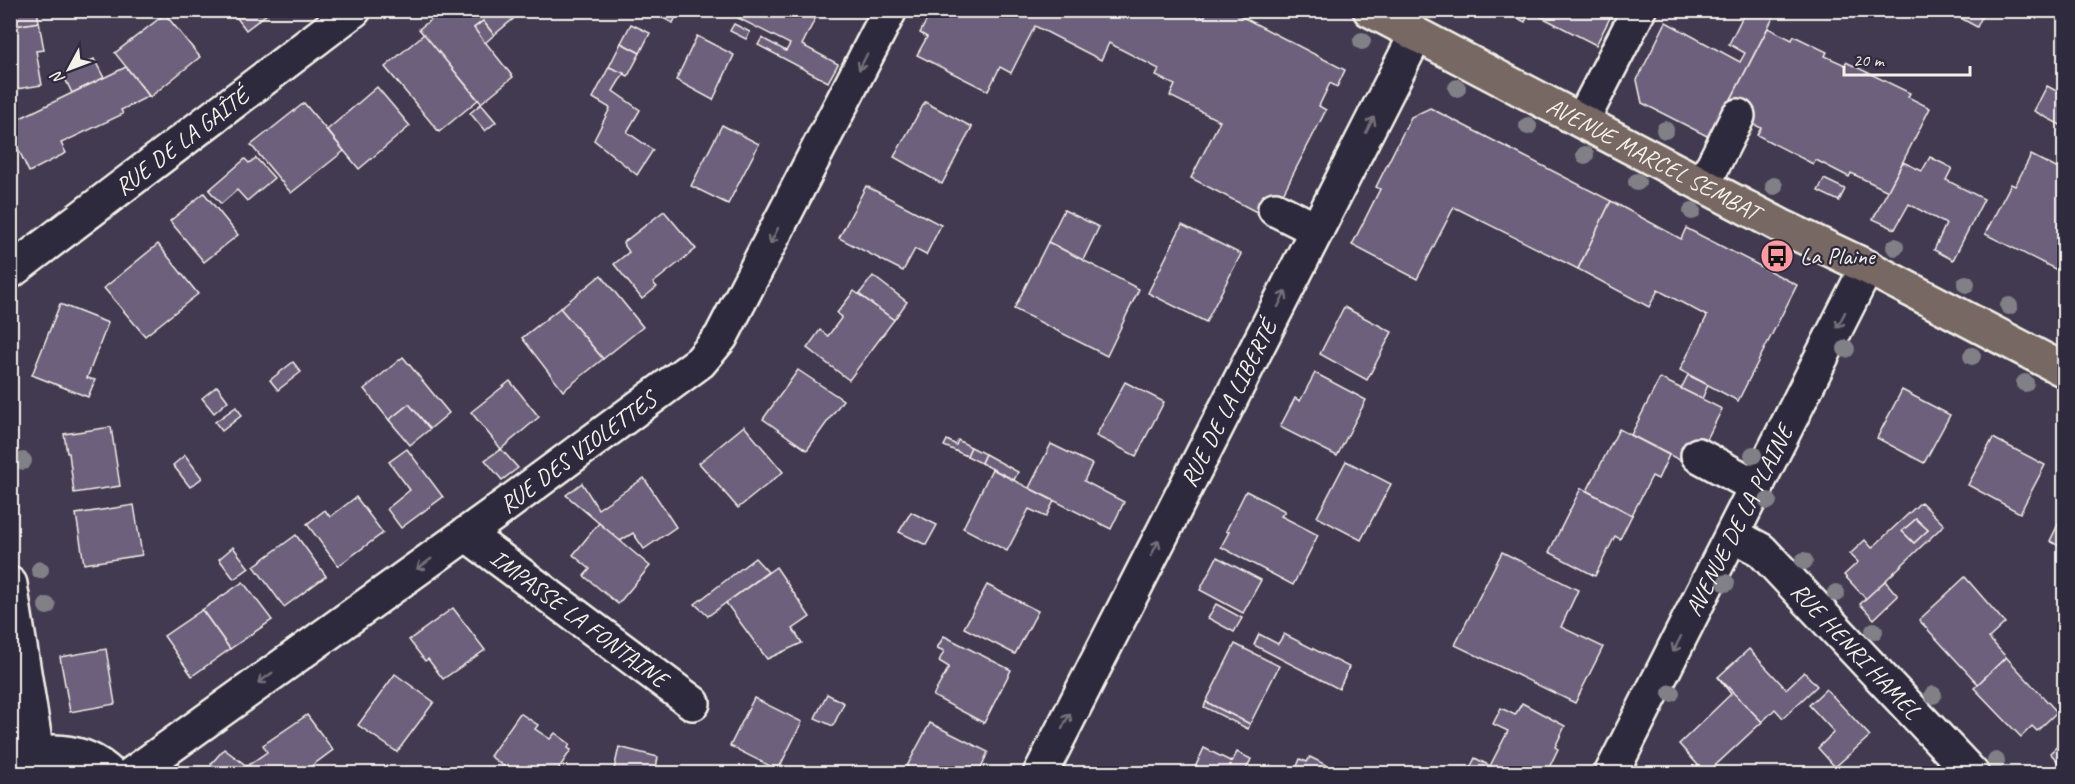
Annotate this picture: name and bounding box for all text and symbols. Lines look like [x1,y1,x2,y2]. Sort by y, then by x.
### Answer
north arrow [39,39,99,99]
scale bar [1844,39,1970,77]
text: 20 m [1853,49,1886,71]
one-way arrow [857,53,868,71]
text: N [46,66,69,88]
street label: RUE DE LA GAÎTÉ [109,79,257,202]
street label: AVENUE MARCEL SEMBAT [1542,91,1769,229]
one-way arrow [1365,117,1377,135]
one-way arrow [767,226,779,244]
bus stop icon: La Plaine [1759,238,1795,274]
place label: La Plaine [1800,241,1877,271]
one-way arrow [1277,291,1288,309]
one-way arrow [1835,310,1846,328]
street label: RUE DE LA LIBERTÉ [1174,312,1285,492]
street label: RUE DES VIOLETTES [494,382,665,520]
street label: AVENUE DE LA PLAINE [1678,417,1801,621]
one-way arrow [1150,539,1161,557]
street label: IMPASSE LA FONTAINE [484,542,676,696]
one-way arrow [416,558,432,570]
street label: RUE HENRI HAMEL [1785,576,1928,726]
one-way arrow [1671,634,1682,652]
one-way arrow [258,672,274,684]
one-way arrow [1061,713,1072,731]

